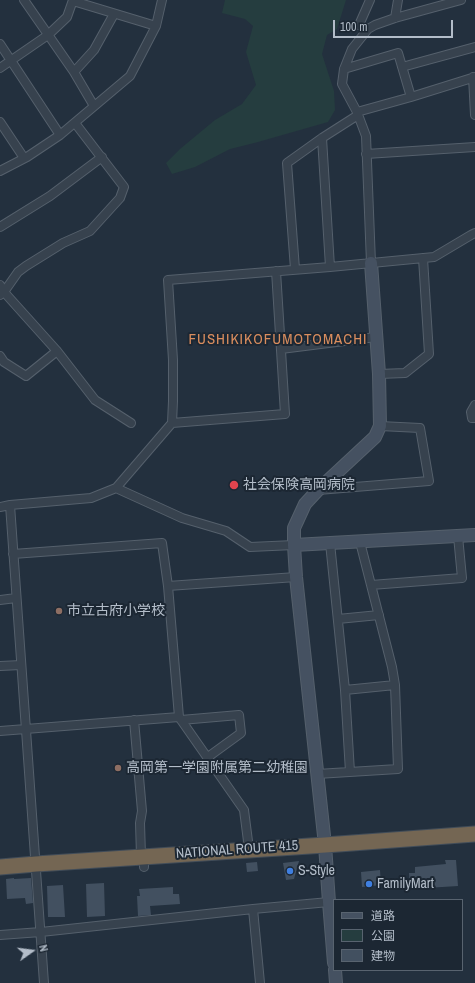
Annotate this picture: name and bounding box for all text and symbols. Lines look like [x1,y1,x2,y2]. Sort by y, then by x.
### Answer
scale bar [335,12,455,38]
text: 100 m [340,19,367,35]
district label: FUSHIKIKOFUMOTOMACHI [188,331,368,349]
place label: 社会保険高岡病院 [243,477,355,493]
marker: 社会保険高岡病院 [228,479,240,491]
place label: 市立古府小学校 [67,603,165,619]
marker: 市立古府小学校 [54,606,64,616]
place label: 高岡第一学園附属第二幼稚園 [126,760,308,776]
marker: 高岡第一学園附属第二幼稚園 [113,763,123,773]
street label: NATIONAL ROUTE 415 [175,837,299,863]
place label: S-Style [298,863,335,879]
marker: S-Style [285,866,295,876]
place label: FamilyMart [377,876,434,892]
marker: FamilyMart [364,879,374,889]
legend [333,899,463,971]
text: 道路 [371,908,395,924]
text: 公園 [371,928,395,944]
north arrow [12,931,52,971]
text: N [36,943,51,953]
text: 建物 [371,948,395,964]

